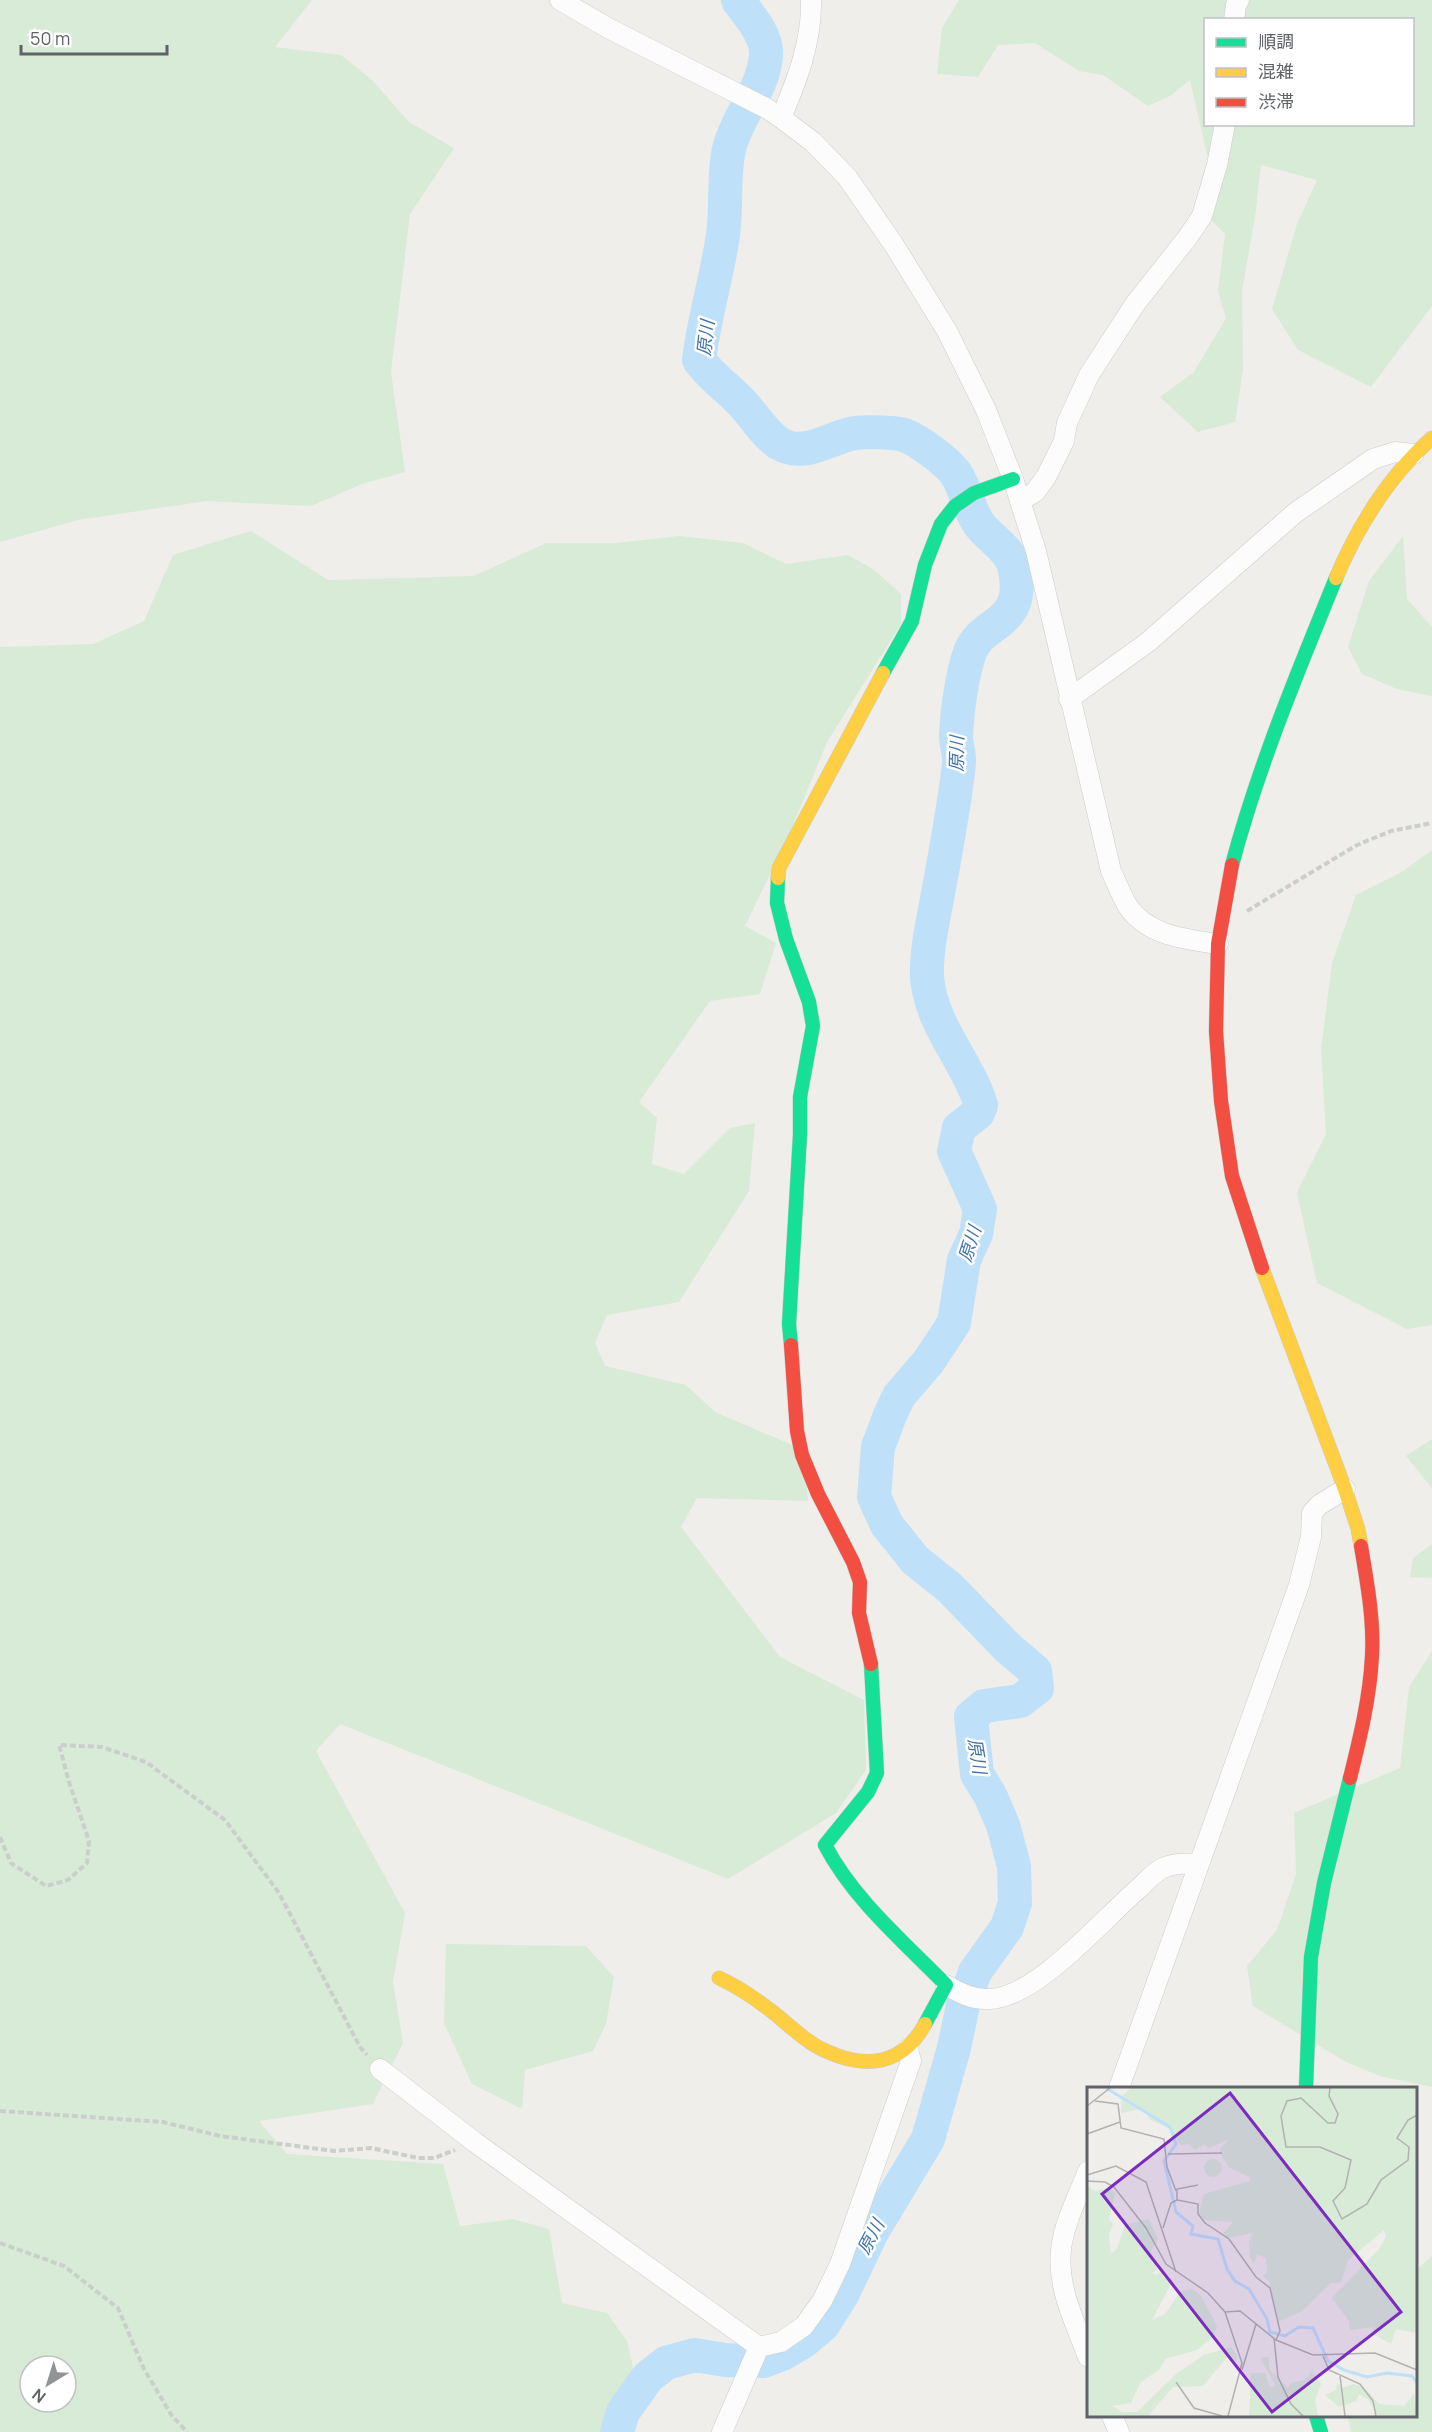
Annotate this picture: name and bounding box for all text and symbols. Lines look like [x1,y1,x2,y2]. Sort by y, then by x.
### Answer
scale bar [21,18,166,56]
legend [1204,18,1414,126]
text: 50 m [30,26,70,50]
text: 順調 [1258,29,1294,53]
text: 混雑 [1258,59,1294,83]
text: 渋滞 [1258,89,1294,113]
water label: 原川 [691,317,719,357]
water label: 原川 [944,734,968,772]
water label: 原川 [952,1221,987,1265]
water label: 原川 [963,1736,993,1777]
inset map [1087,2087,1417,2417]
water label: 原川 [851,2213,890,2258]
north arrow [18,2354,78,2414]
text: N [27,2384,50,2408]

